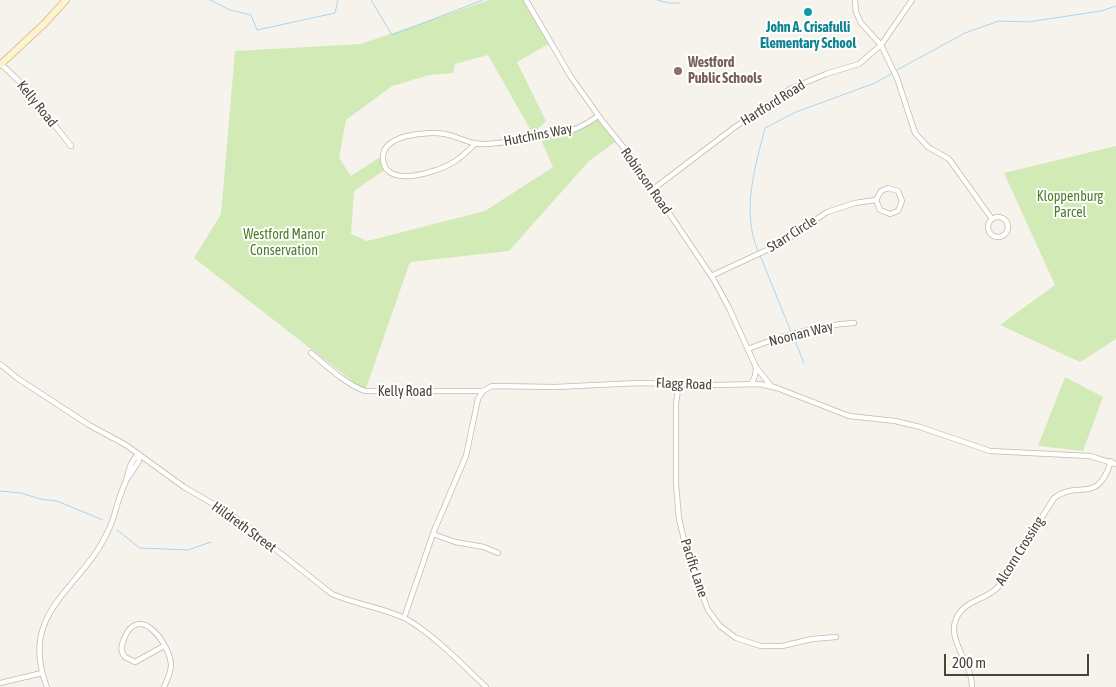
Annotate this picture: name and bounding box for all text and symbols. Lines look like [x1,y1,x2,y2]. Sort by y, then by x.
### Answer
marker: John A. Crisafulli Elementary School [802,6,814,18]
place label: John A. Crisafulli Elementary School [760,20,856,52]
place label: Westford Public Schools [688,55,762,88]
marker: Westford Public Schools [672,65,684,77]
street label: Kelly Road [13,77,61,131]
street label: Hartford Road [738,77,808,129]
street label: Hutchins Way [502,120,574,150]
street label: Robinson Road [617,145,675,217]
park label: Kloppenburg Parcel [1037,189,1103,222]
street label: Starr Circle [764,212,820,256]
park label: Westford Manor Conservation [243,227,325,260]
street label: Noonan Way [767,318,835,350]
street label: Flagg Road [656,375,712,393]
street label: Kelly Road [378,384,432,400]
street label: Hildreth Street [209,498,279,556]
street label: Alcorn Crossing [992,513,1048,589]
street label: Pacific Lane [677,537,711,599]
scale bar [946,644,1091,676]
text: 200 m [952,654,986,671]

